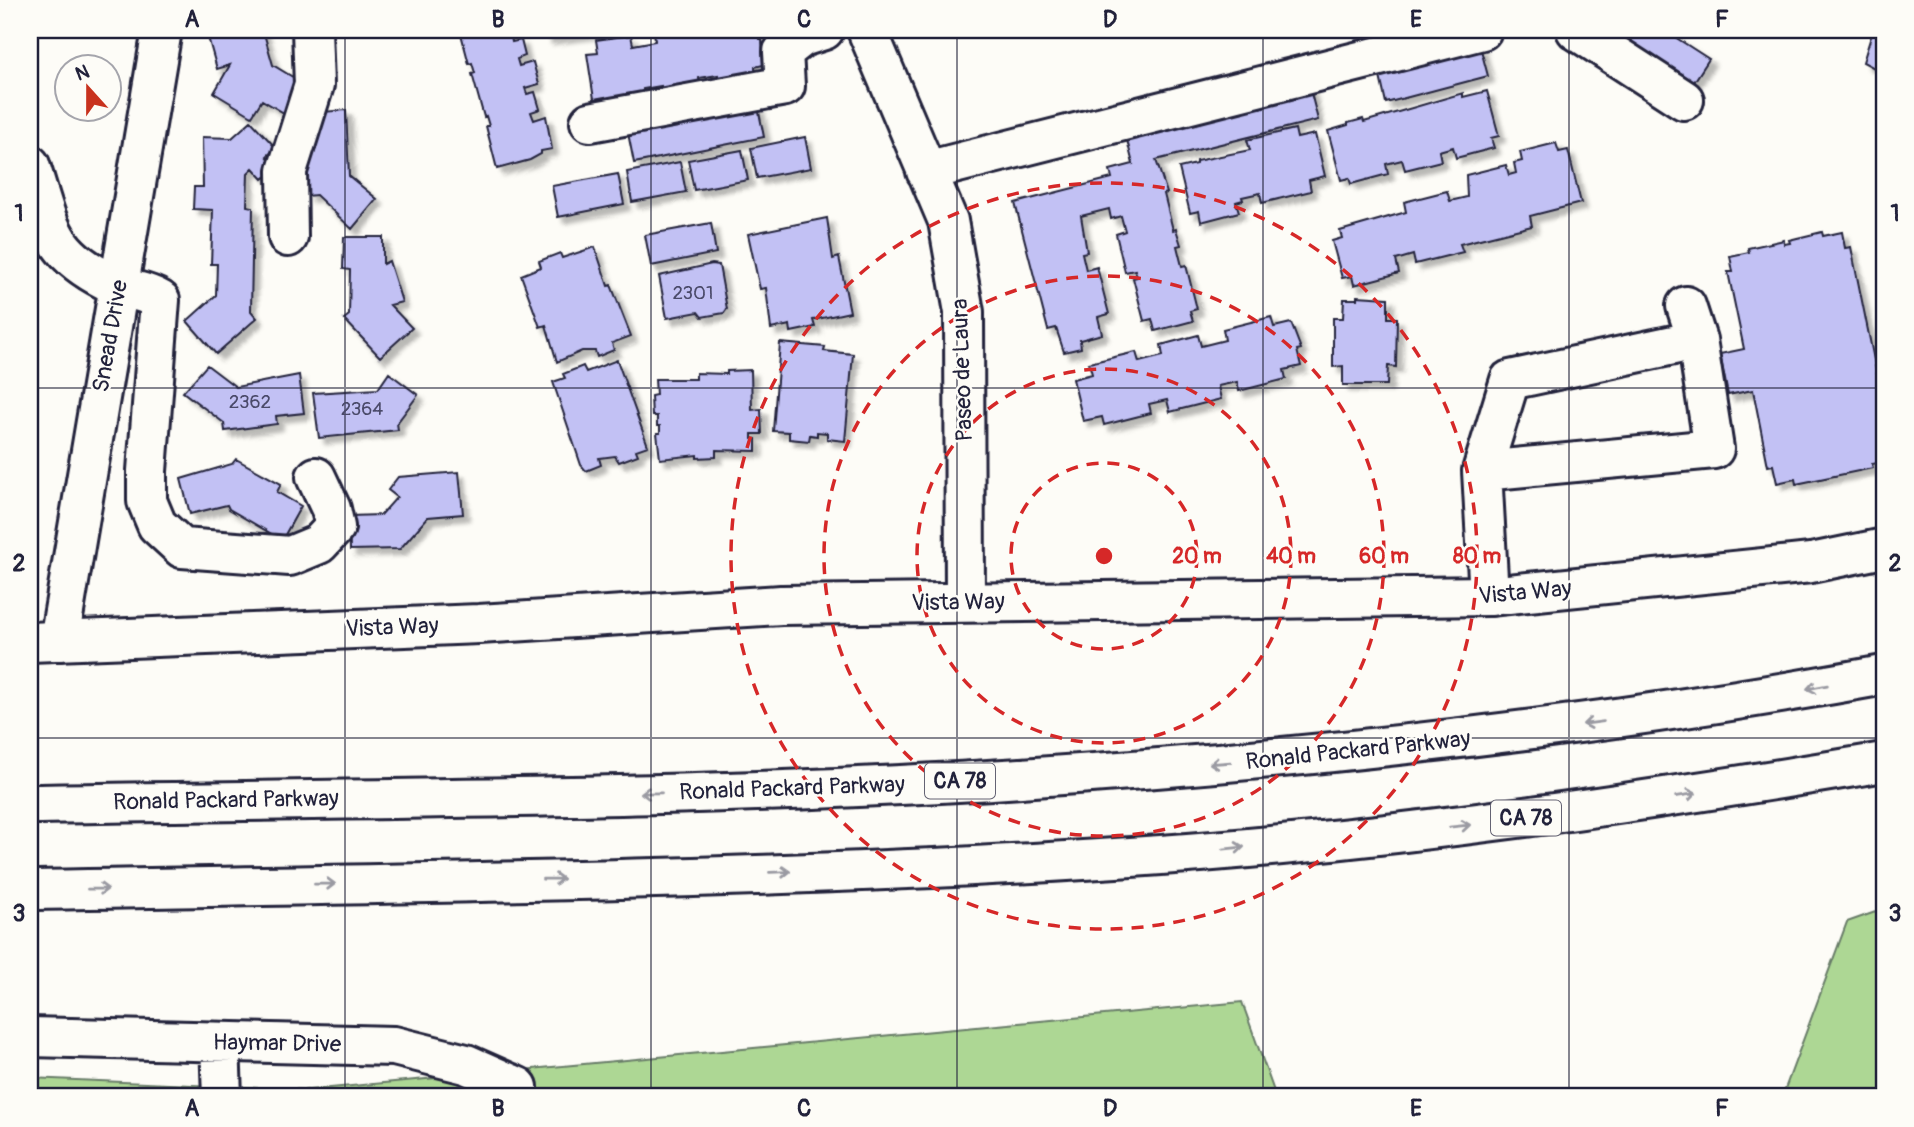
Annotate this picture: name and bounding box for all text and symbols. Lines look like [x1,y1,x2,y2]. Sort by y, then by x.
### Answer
text: A [185,5,200,34]
text: B [491,5,505,34]
text: C [797,5,811,34]
text: D [1103,5,1117,34]
text: E [1410,5,1422,34]
text: F [1715,5,1729,34]
north arrow [52,52,122,122]
text: N [72,60,93,87]
text: 1 [15,199,24,228]
text: 1 [1891,199,1900,228]
street label: Snead Drive [86,277,134,395]
house number: 2301 [672,281,714,305]
street label: Paseo de Laura [945,298,979,442]
house number: 2362 [229,390,271,414]
house number: 2364 [341,397,383,421]
text: 20 m [1172,543,1222,570]
text: 40 m [1266,543,1316,570]
text: 60 m [1359,543,1409,570]
text: 80 m [1453,543,1501,570]
centre of rings [1092,544,1116,568]
text: 2 [13,549,26,578]
text: 2 [1889,549,1902,578]
street label: Vista Way [1477,573,1573,611]
street label: Vista Way [911,587,1005,617]
street label: Vista Way [345,611,439,643]
one-way arrow [1806,681,1829,694]
one-way arrow [1582,717,1604,730]
street label: Ronald Packard Parkway [1244,724,1472,776]
one-way arrow [1209,757,1232,770]
road number: CA 78 [925,764,995,798]
street label: Ronald Packard Parkway [679,770,905,806]
street label: Ronald Packard Parkway [113,784,339,816]
one-way arrow [639,786,662,799]
one-way arrow [1674,788,1697,801]
road number: CA 78 [1491,800,1561,836]
one-way arrow [1448,819,1471,832]
one-way arrow [1222,841,1245,854]
one-way arrow [769,866,792,879]
one-way arrow [541,872,564,885]
one-way arrow [314,877,337,891]
one-way arrow [86,882,109,896]
text: 3 [13,899,25,928]
text: 3 [1889,899,1901,928]
street label: Haymar Drive [212,1027,342,1059]
text: A [185,1094,200,1123]
text: B [491,1094,505,1123]
text: C [797,1094,811,1123]
text: D [1103,1094,1117,1123]
text: E [1410,1094,1422,1123]
text: F [1715,1094,1729,1123]

